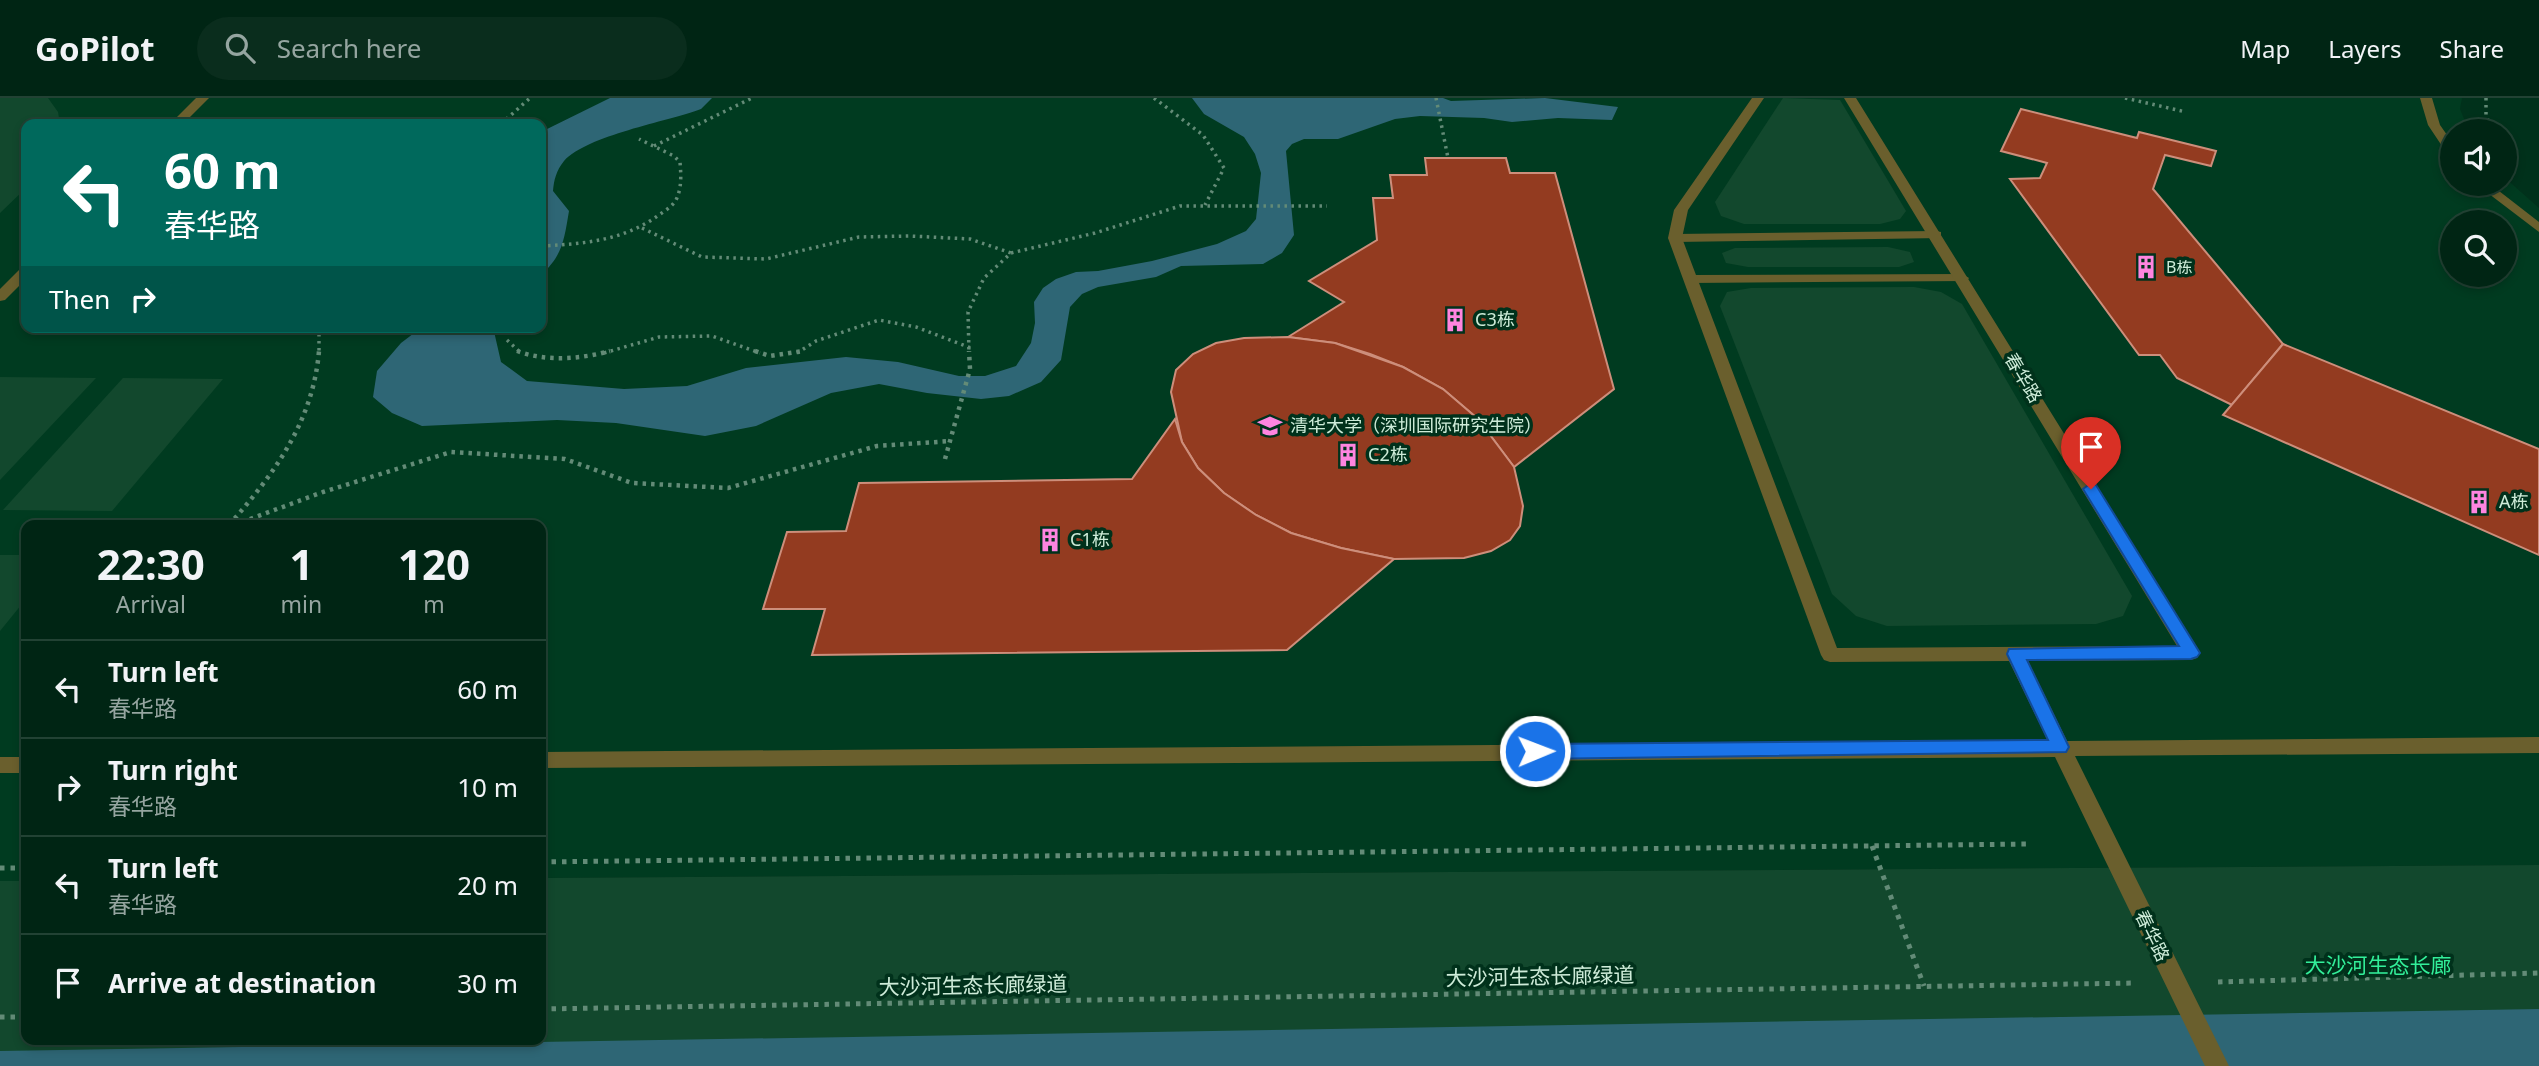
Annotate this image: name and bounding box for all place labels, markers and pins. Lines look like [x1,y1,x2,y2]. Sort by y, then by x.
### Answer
building icon: B栋 [2132,253,2160,281]
place label: B栋 [2166,256,2192,278]
building icon: C3栋 [1441,306,1469,334]
place label: C3栋 [1475,307,1515,331]
school or university icon: 清华大学（深圳国际研究生院） [1256,412,1284,440]
place label: 清华大学（深圳国际研究生院） [1290,413,1542,437]
pin [2061,417,2121,489]
building icon: C2栋 [1334,441,1362,469]
place label: C2栋 [1368,442,1408,466]
building icon: A栋 [2465,488,2493,516]
place label: A栋 [2499,489,2529,513]
building icon: C1栋 [1036,526,1064,554]
place label: C1栋 [1070,527,1110,551]

